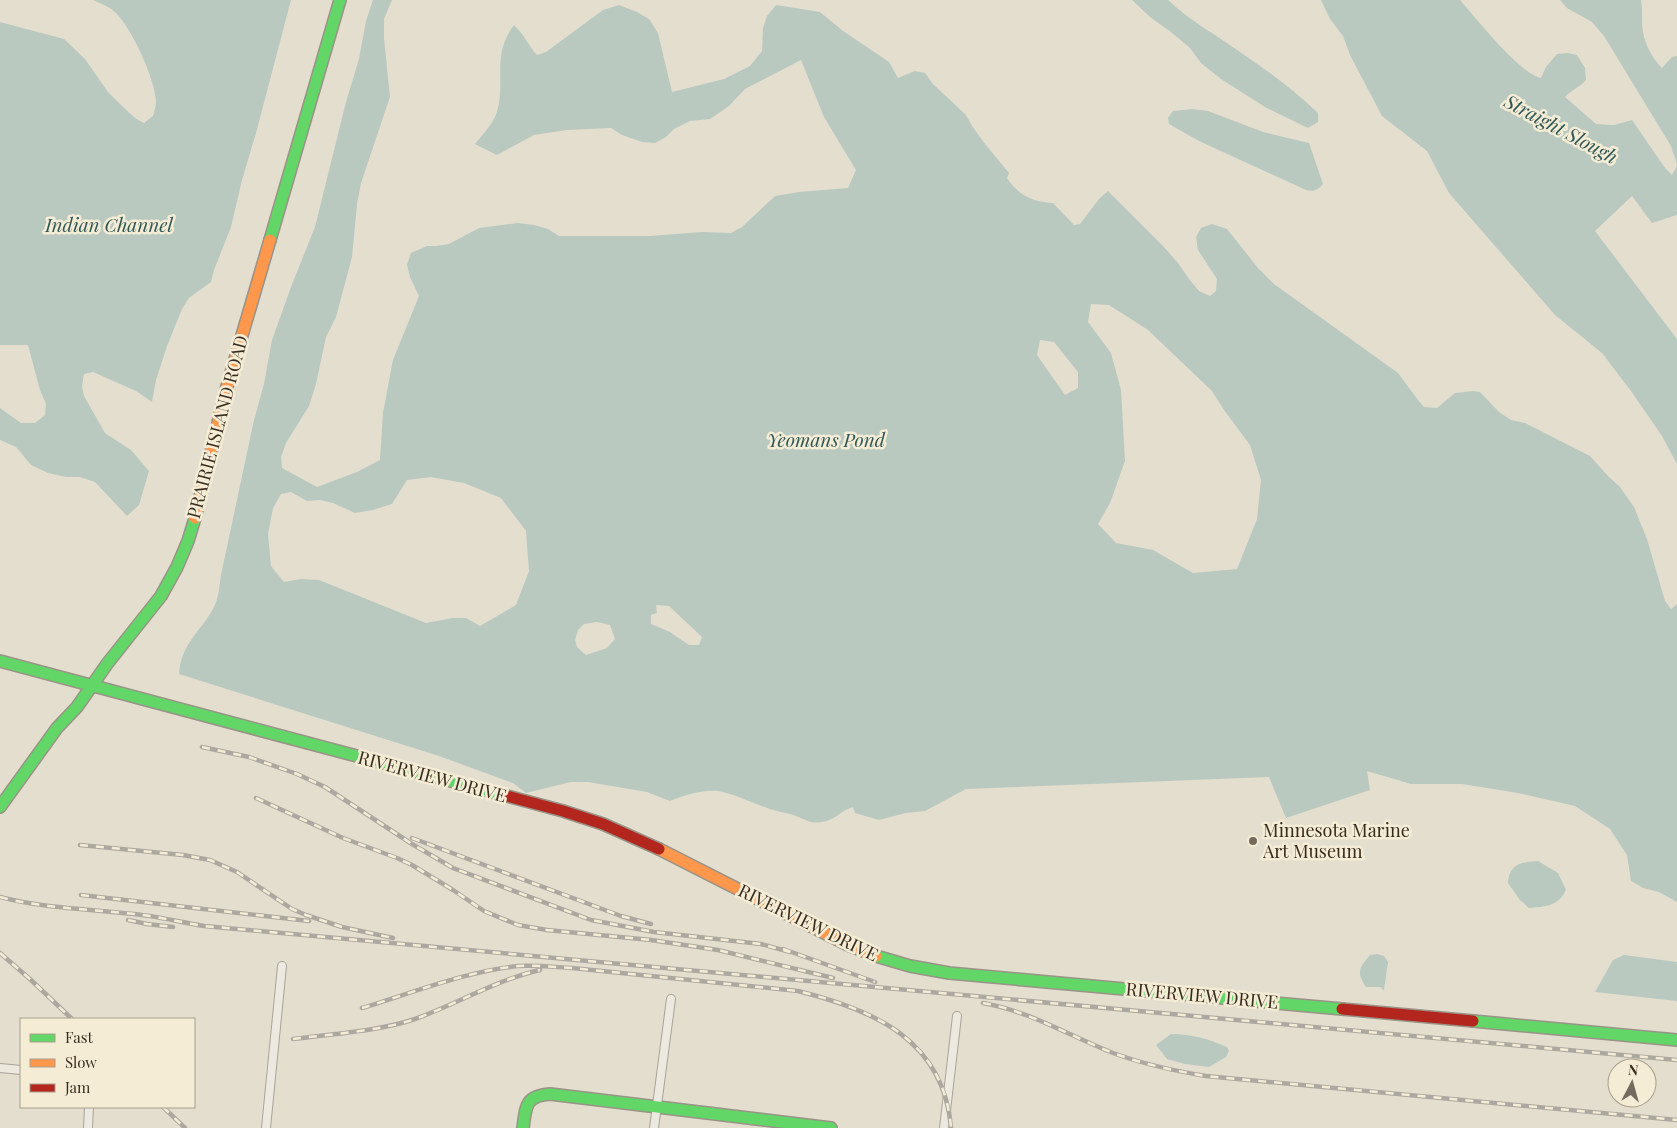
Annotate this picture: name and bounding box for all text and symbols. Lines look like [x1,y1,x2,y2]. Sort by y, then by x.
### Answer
water label: Straight Slough [1499,87,1623,169]
water label: Indian Channel [44,211,173,237]
street label: PRAIRIE ISLAND ROAD [181,332,253,521]
water label: Yeomans Pond [767,426,886,452]
street label: RIVERVIEW DRIVE [355,745,509,807]
place label: Minnesota Marine Art Museum [1262,818,1410,863]
marker: Minnesota Marine Art Museum [1247,835,1259,847]
street label: RIVERVIEW DRIVE [734,878,882,966]
street label: RIVERVIEW DRIVE [1125,976,1279,1014]
legend [20,1018,195,1108]
text: Fast [65,1027,94,1047]
text: Slow [65,1052,97,1072]
north arrow [1607,1058,1657,1108]
text: N [1627,1060,1639,1080]
text: Jam [64,1077,91,1097]

